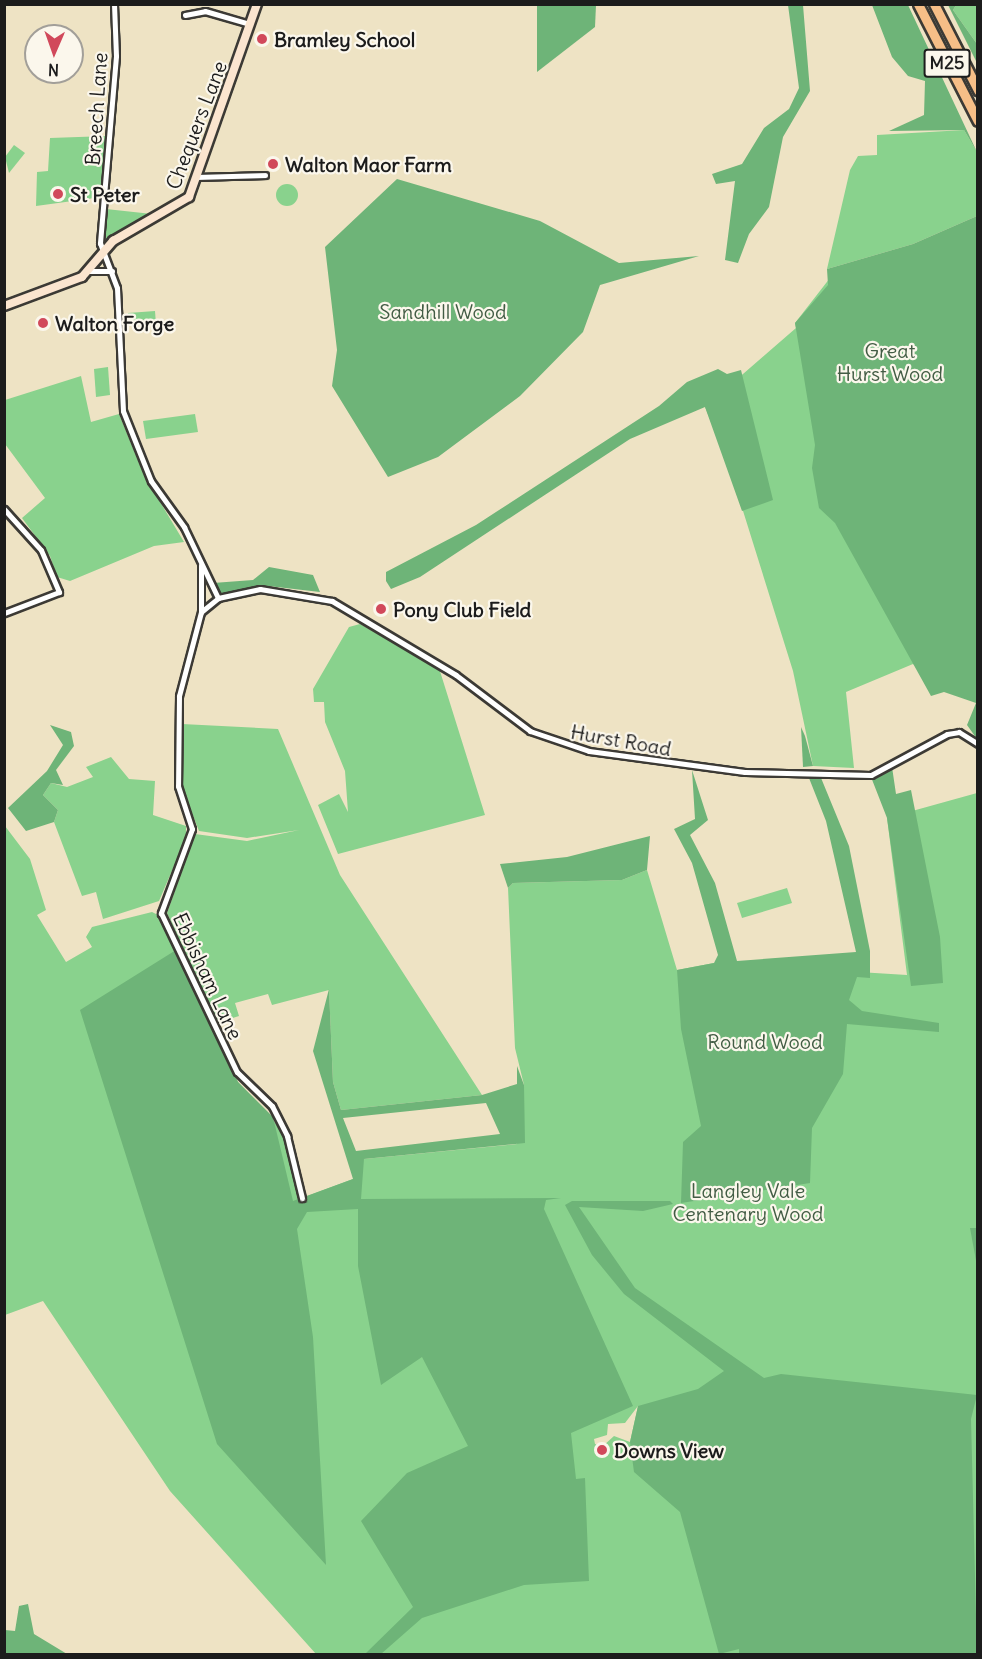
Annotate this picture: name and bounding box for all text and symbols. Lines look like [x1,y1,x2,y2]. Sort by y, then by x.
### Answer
north arrow [24,24,84,84]
place label: Bramley School [274,27,415,51]
marker: Bramley School [255,32,269,46]
road number: M25 [923,48,971,78]
street label: Breech Lane [80,52,112,166]
street label: Chequers Lane [161,57,231,193]
text: N [48,60,59,80]
place label: Walton Maor Farm [285,152,452,176]
marker: Walton Maor Farm [266,157,280,171]
place label: St Peter [70,182,140,206]
marker: St Peter [51,187,65,201]
park label: Sandhill Wood [379,299,507,323]
place label: Walton Forge [55,311,174,335]
marker: Walton Forge [36,316,50,330]
park label: Great Hurst Wood [837,338,943,385]
place label: Pony Club Field [393,597,531,621]
marker: Pony Club Field [374,602,388,616]
street label: Hurst Road [569,719,673,761]
street label: Ebbisham Lane [168,909,248,1043]
park label: Round Wood [707,1029,823,1053]
park label: Langley Vale Centenary Wood [672,1179,824,1226]
place label: Downs View [614,1438,724,1462]
marker: Downs View [595,1443,609,1457]

